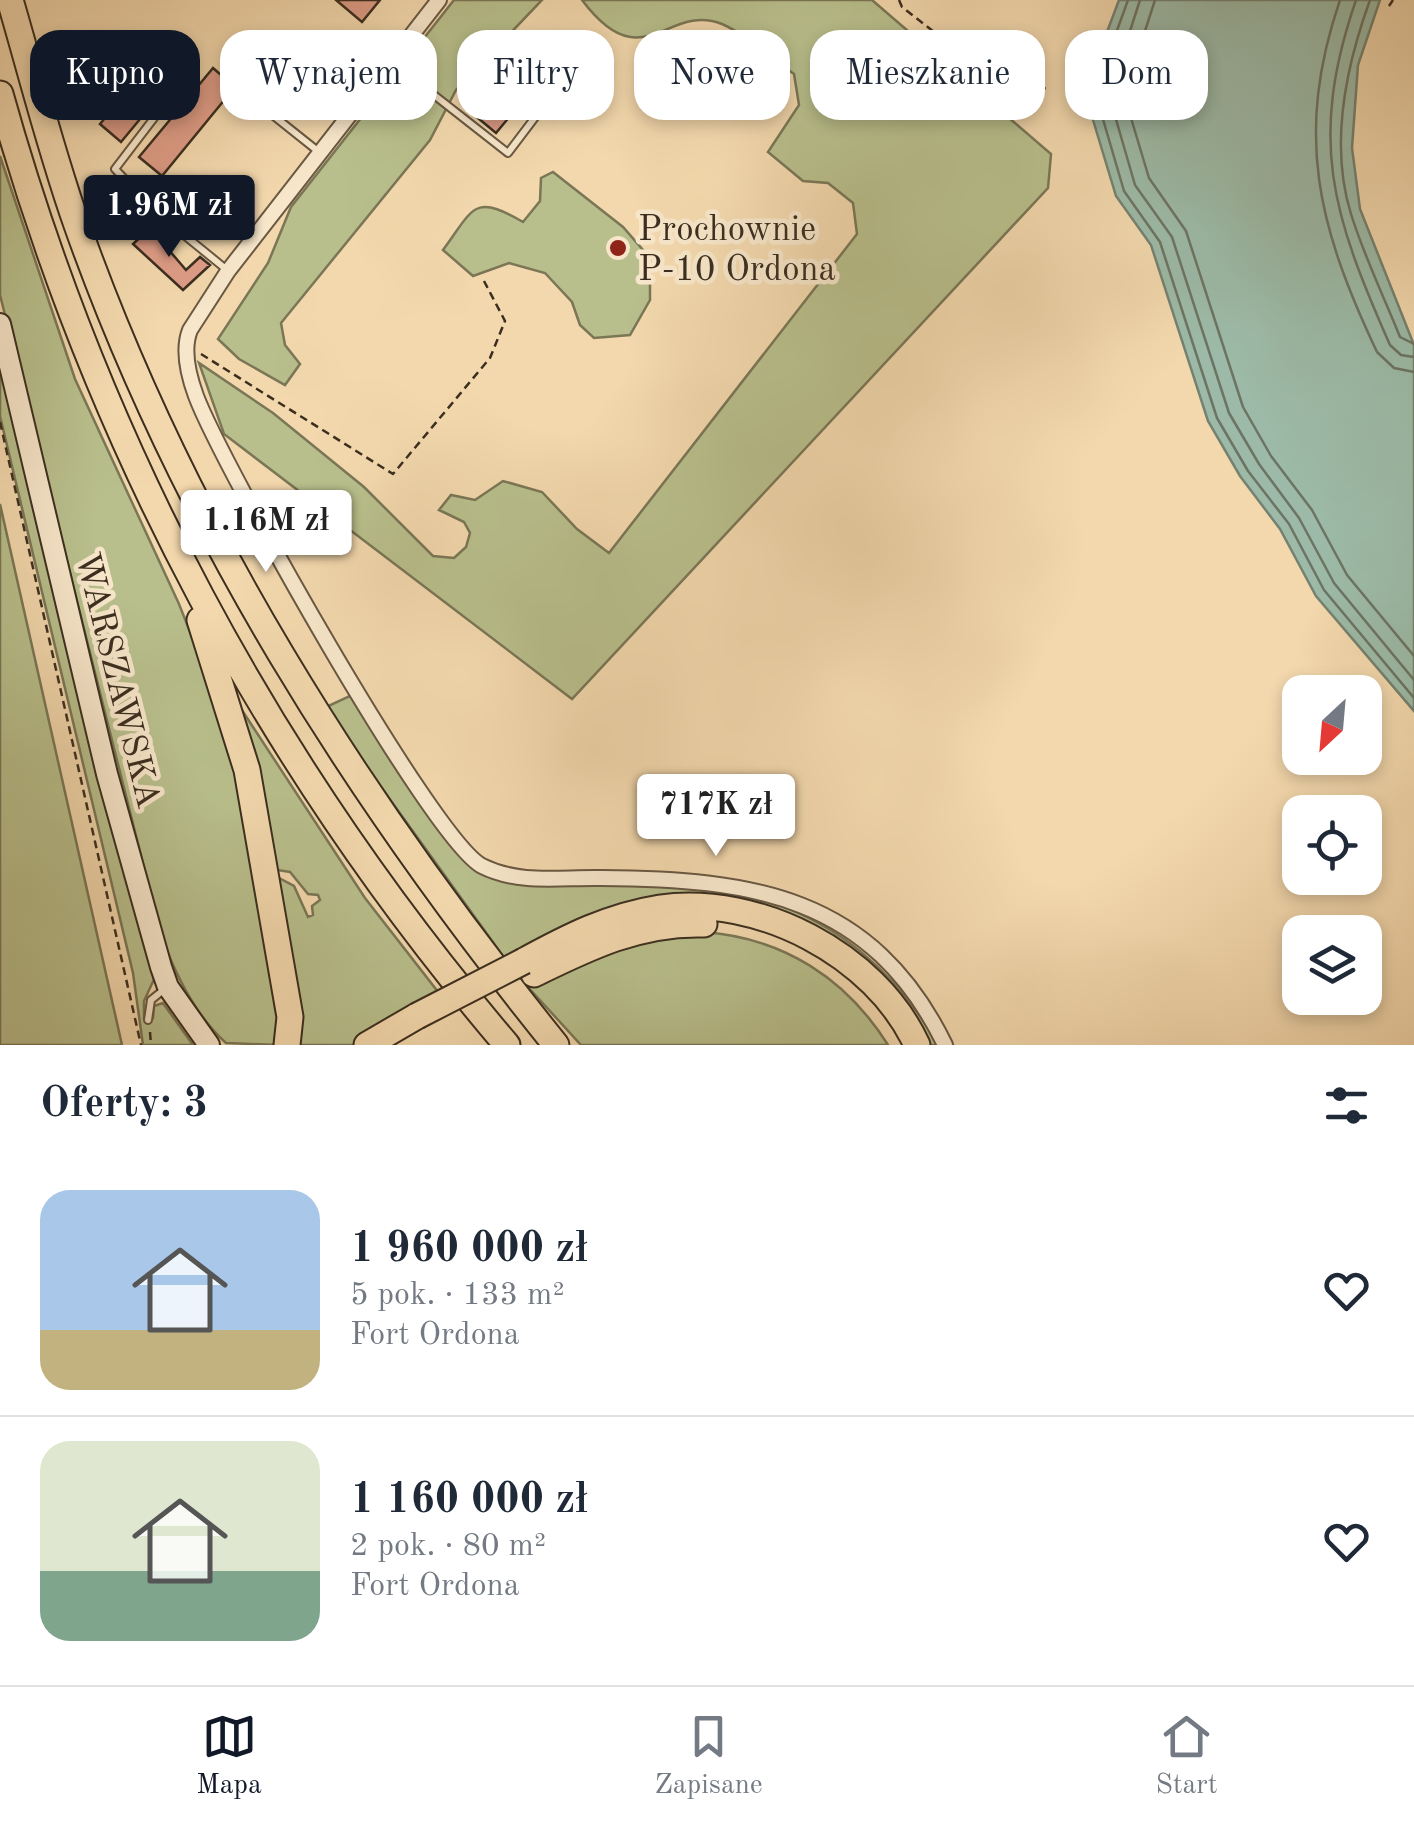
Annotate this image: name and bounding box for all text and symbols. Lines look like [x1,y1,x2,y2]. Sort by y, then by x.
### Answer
chip: Kupno [30,30,200,120]
chip: Wynajem [220,30,437,120]
chip: Filtry [457,30,614,120]
chip: Nowe [634,30,790,120]
chip: Mieszkanie [810,30,1045,120]
chip: Dom [1065,30,1208,120]
pin: 1.96M zł [66,175,272,260]
text: 1.96M zł [106,191,232,223]
place label: Prochownie P-10 Ordona [638,213,836,288]
marker: Prochownie P-10 Ordona [607,237,629,259]
pin: 1.16M zł [163,490,369,575]
text: 1.16M zł [203,506,329,538]
street label: WARSZAWSKA [68,549,165,812]
north arrow [1282,675,1382,775]
map controls [1282,675,1382,1015]
pin: 717K zł [624,774,808,859]
text: 717K zł [659,790,773,822]
button: locate [1282,795,1382,895]
button: layers [1282,915,1382,1015]
icon: filters [1319,1078,1374,1133]
text: Oferty: 3 [40,1084,208,1126]
text: 1 960 000 zł [350,1229,588,1271]
icon: home [120,1230,240,1350]
icon: heart [1319,1263,1374,1318]
text: 5 pok. · 133 m² [350,1280,565,1312]
text: Fort Ordona [350,1320,520,1352]
text: 1 160 000 zł [350,1480,588,1522]
icon: home [120,1481,240,1601]
icon: heart [1319,1514,1374,1569]
text: 2 pok. · 80 m² [350,1531,546,1563]
text: Fort Ordona [350,1571,520,1603]
tab: Mapa [196,1709,262,1804]
tab: Zapisane [655,1709,763,1804]
tab: Start [1155,1709,1218,1804]

